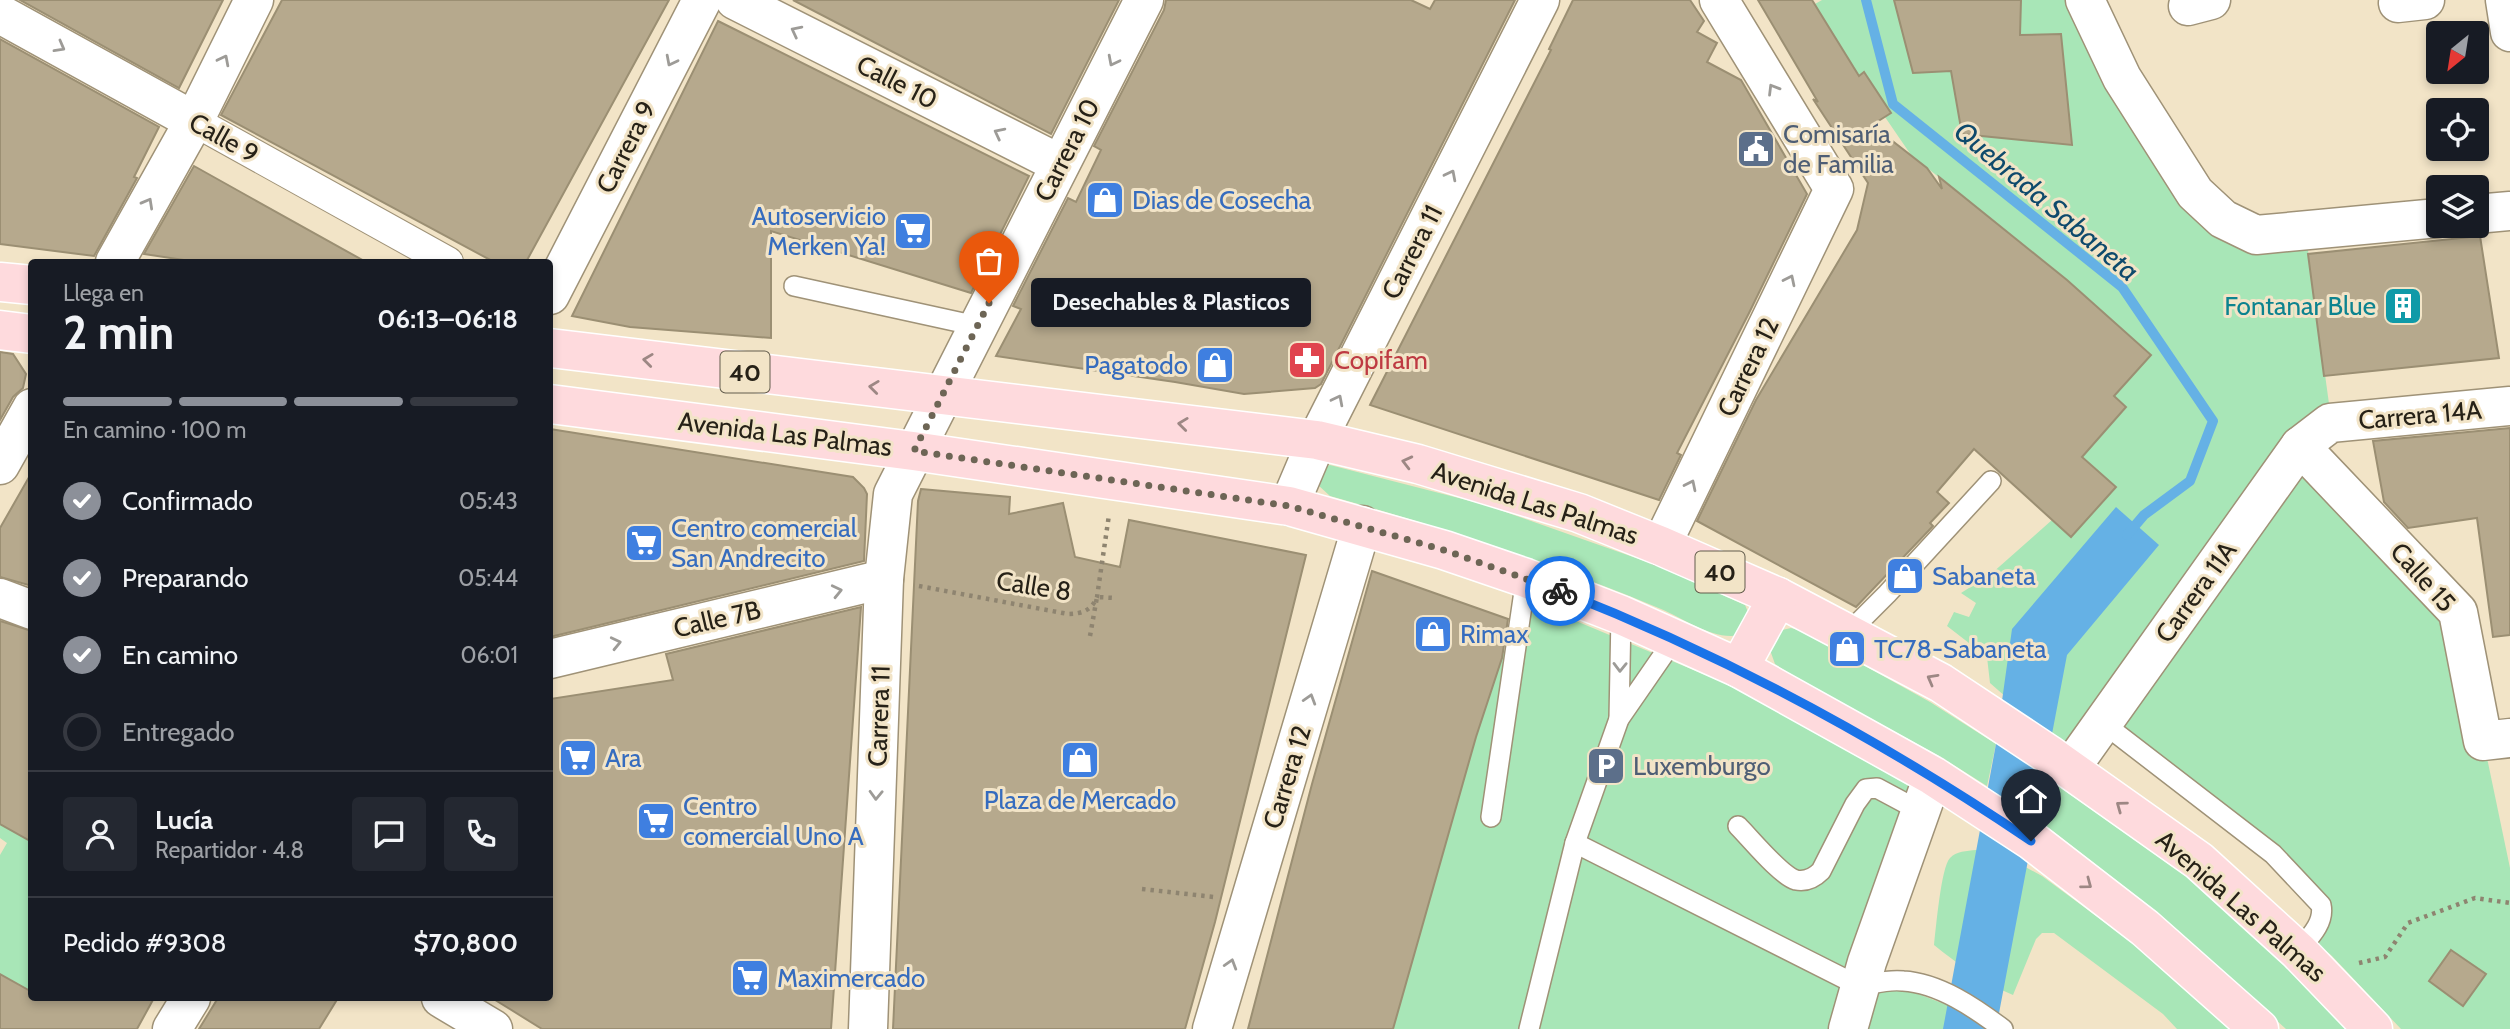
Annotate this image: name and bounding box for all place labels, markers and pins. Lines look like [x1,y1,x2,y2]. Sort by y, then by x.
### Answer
place label: Comisaría de Familia [1783,118,1894,180]
public building icon: Comisaría de Familia [1735,128,1777,170]
shop icon: Dias de Cosecha [1084,179,1126,221]
place label: Dias de Cosecha [1132,184,1312,216]
place label: Autoservicio Merken Ya! [752,200,886,262]
supermarket icon: Autoservicio Merken Ya! [892,210,934,252]
pin [959,231,1019,303]
callout: Desechables & Plasticos [1031,278,1311,328]
building icon: Fontanar Blue [2382,285,2424,327]
place label: Fontanar Blue [2224,290,2376,322]
pharmacy icon: Copifam [1286,339,1328,381]
shop icon: Pagatodo [1194,344,1236,386]
place label: Copifam [1334,344,1428,376]
place label: Pagatodo [1084,349,1188,381]
place label: Centro comercial San Andrecito [671,512,857,574]
supermarket icon: Centro comercial San Andrecito [623,522,665,564]
shop icon: Sabaneta [1884,555,1926,597]
place label: Sabaneta [1932,560,2036,592]
shop icon: Rimax [1412,613,1454,655]
place label: Rimax [1460,618,1529,650]
shop icon: TC78-Sabaneta [1826,628,1868,670]
place label: TC78-Sabaneta [1874,633,2047,665]
supermarket icon: Ara [557,737,599,779]
shop icon: Plaza de Mercado [1059,739,1101,781]
place label: Ara [605,742,642,774]
parking icon: Luxemburgo [1585,745,1627,787]
place label: Luxemburgo [1633,750,1771,782]
pin [2001,769,2061,841]
place label: Plaza de Mercado [984,784,1176,816]
place label: Centro comercial Uno A [683,790,864,852]
supermarket icon: Centro comercial Uno A [635,800,677,842]
supermarket icon: Maximercado [729,957,771,999]
place label: Maximercado [777,962,925,994]

